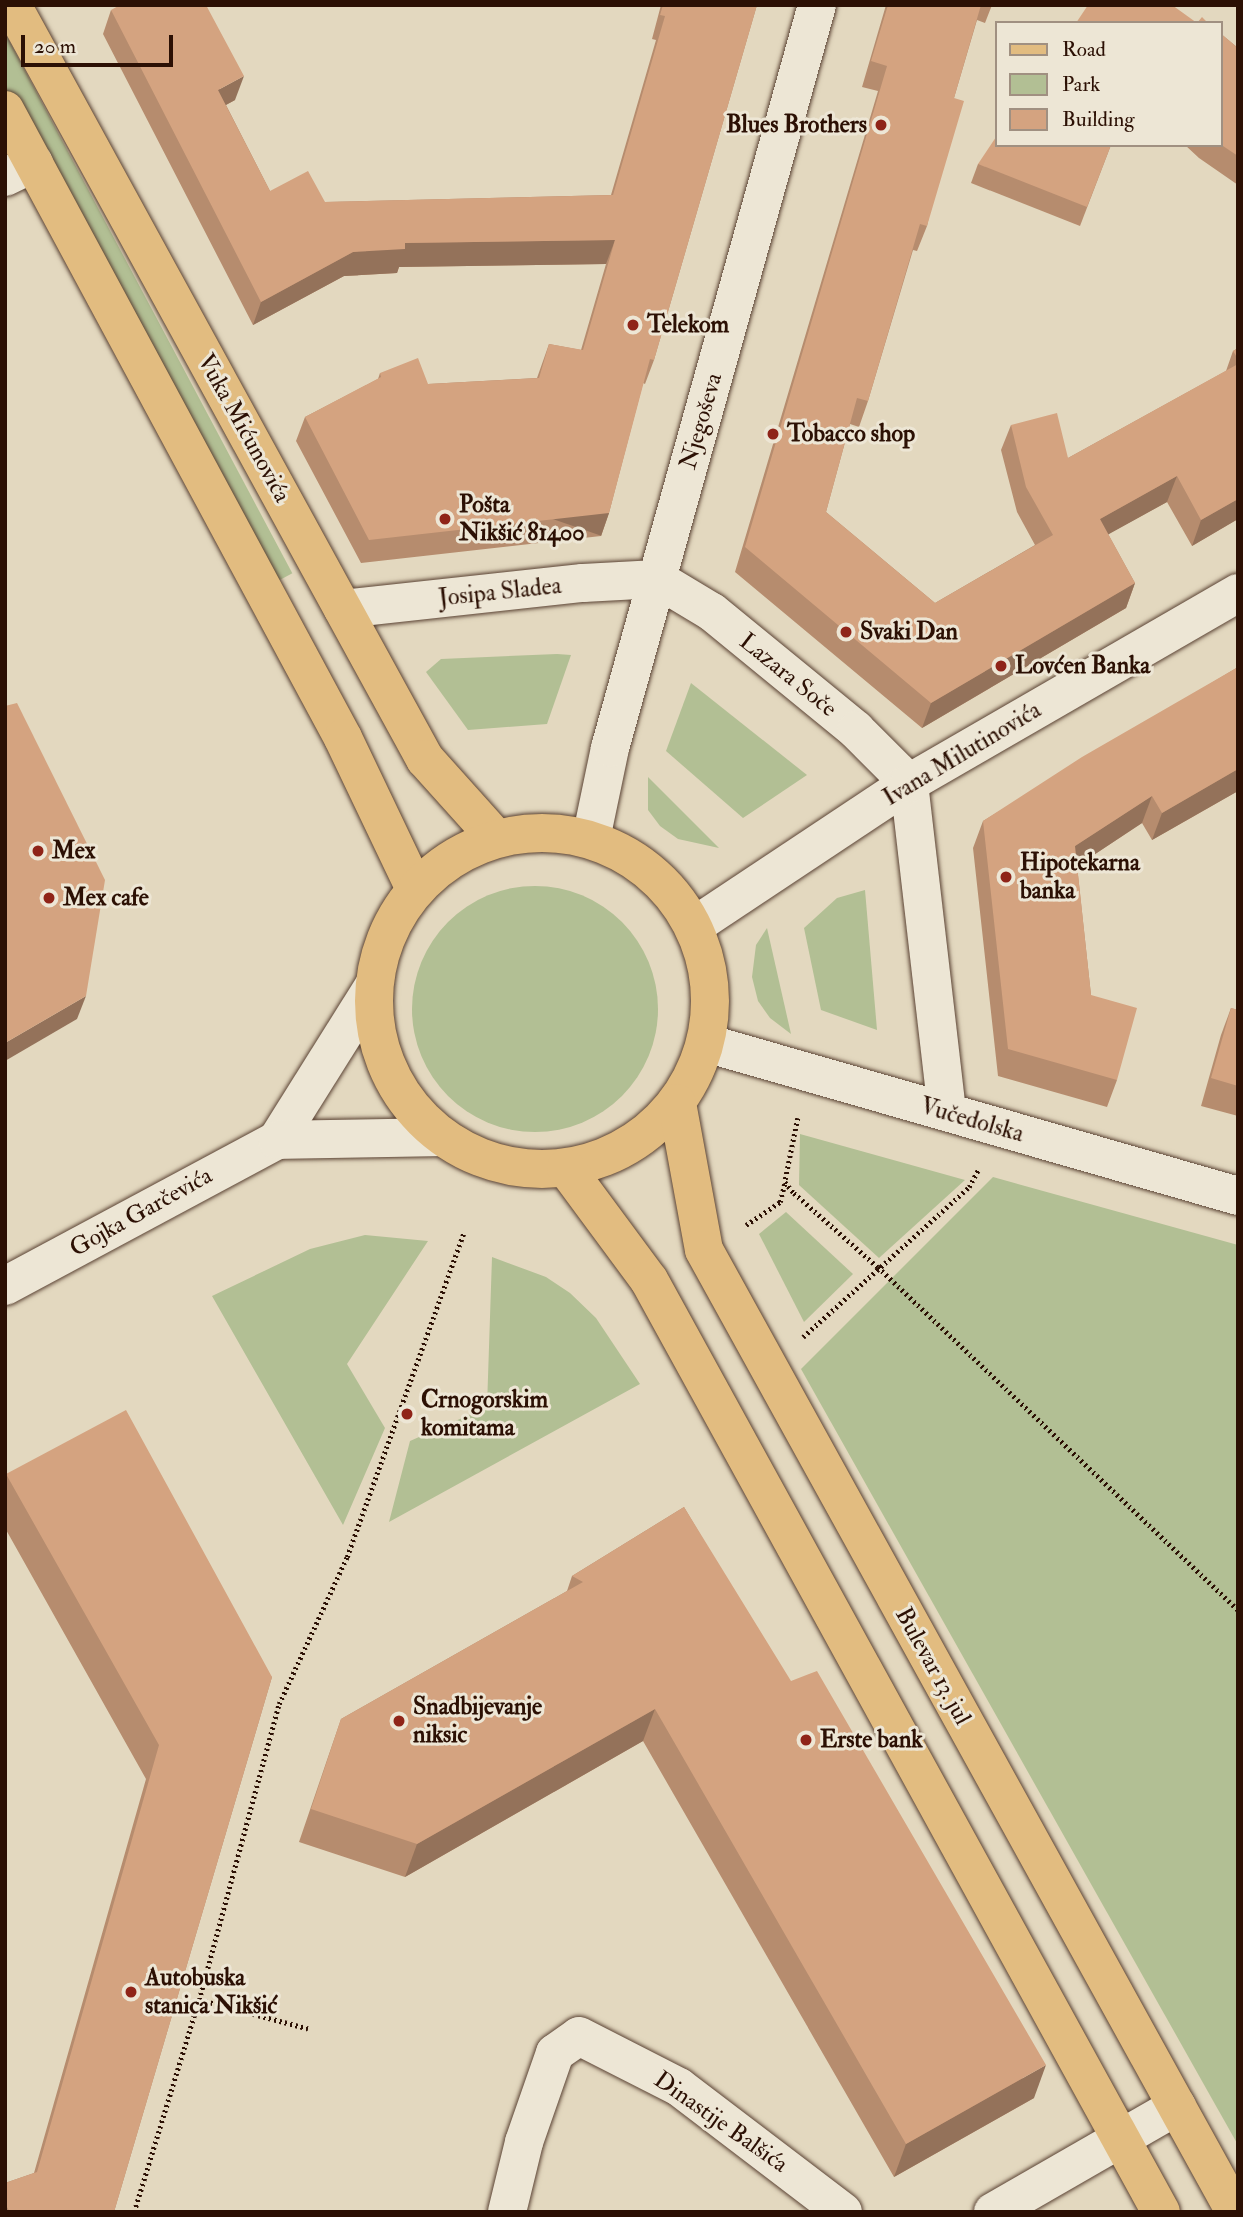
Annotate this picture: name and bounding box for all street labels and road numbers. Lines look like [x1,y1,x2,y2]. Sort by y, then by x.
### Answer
street label: Vuka Mićunovića [191,349,297,507]
street label: Njegoševa [674,370,728,472]
street label: Josipa Sladea [437,571,563,613]
street label: Lazara Soče [733,627,843,723]
street label: Ivana Milutinovića [878,696,1046,812]
street label: Vučedolska [917,1092,1027,1148]
street label: Gojka Garčevića [65,1161,217,1263]
street label: Bulevar 13. jul [889,1602,977,1730]
street label: Dinastije Balšića [648,2065,794,2179]

